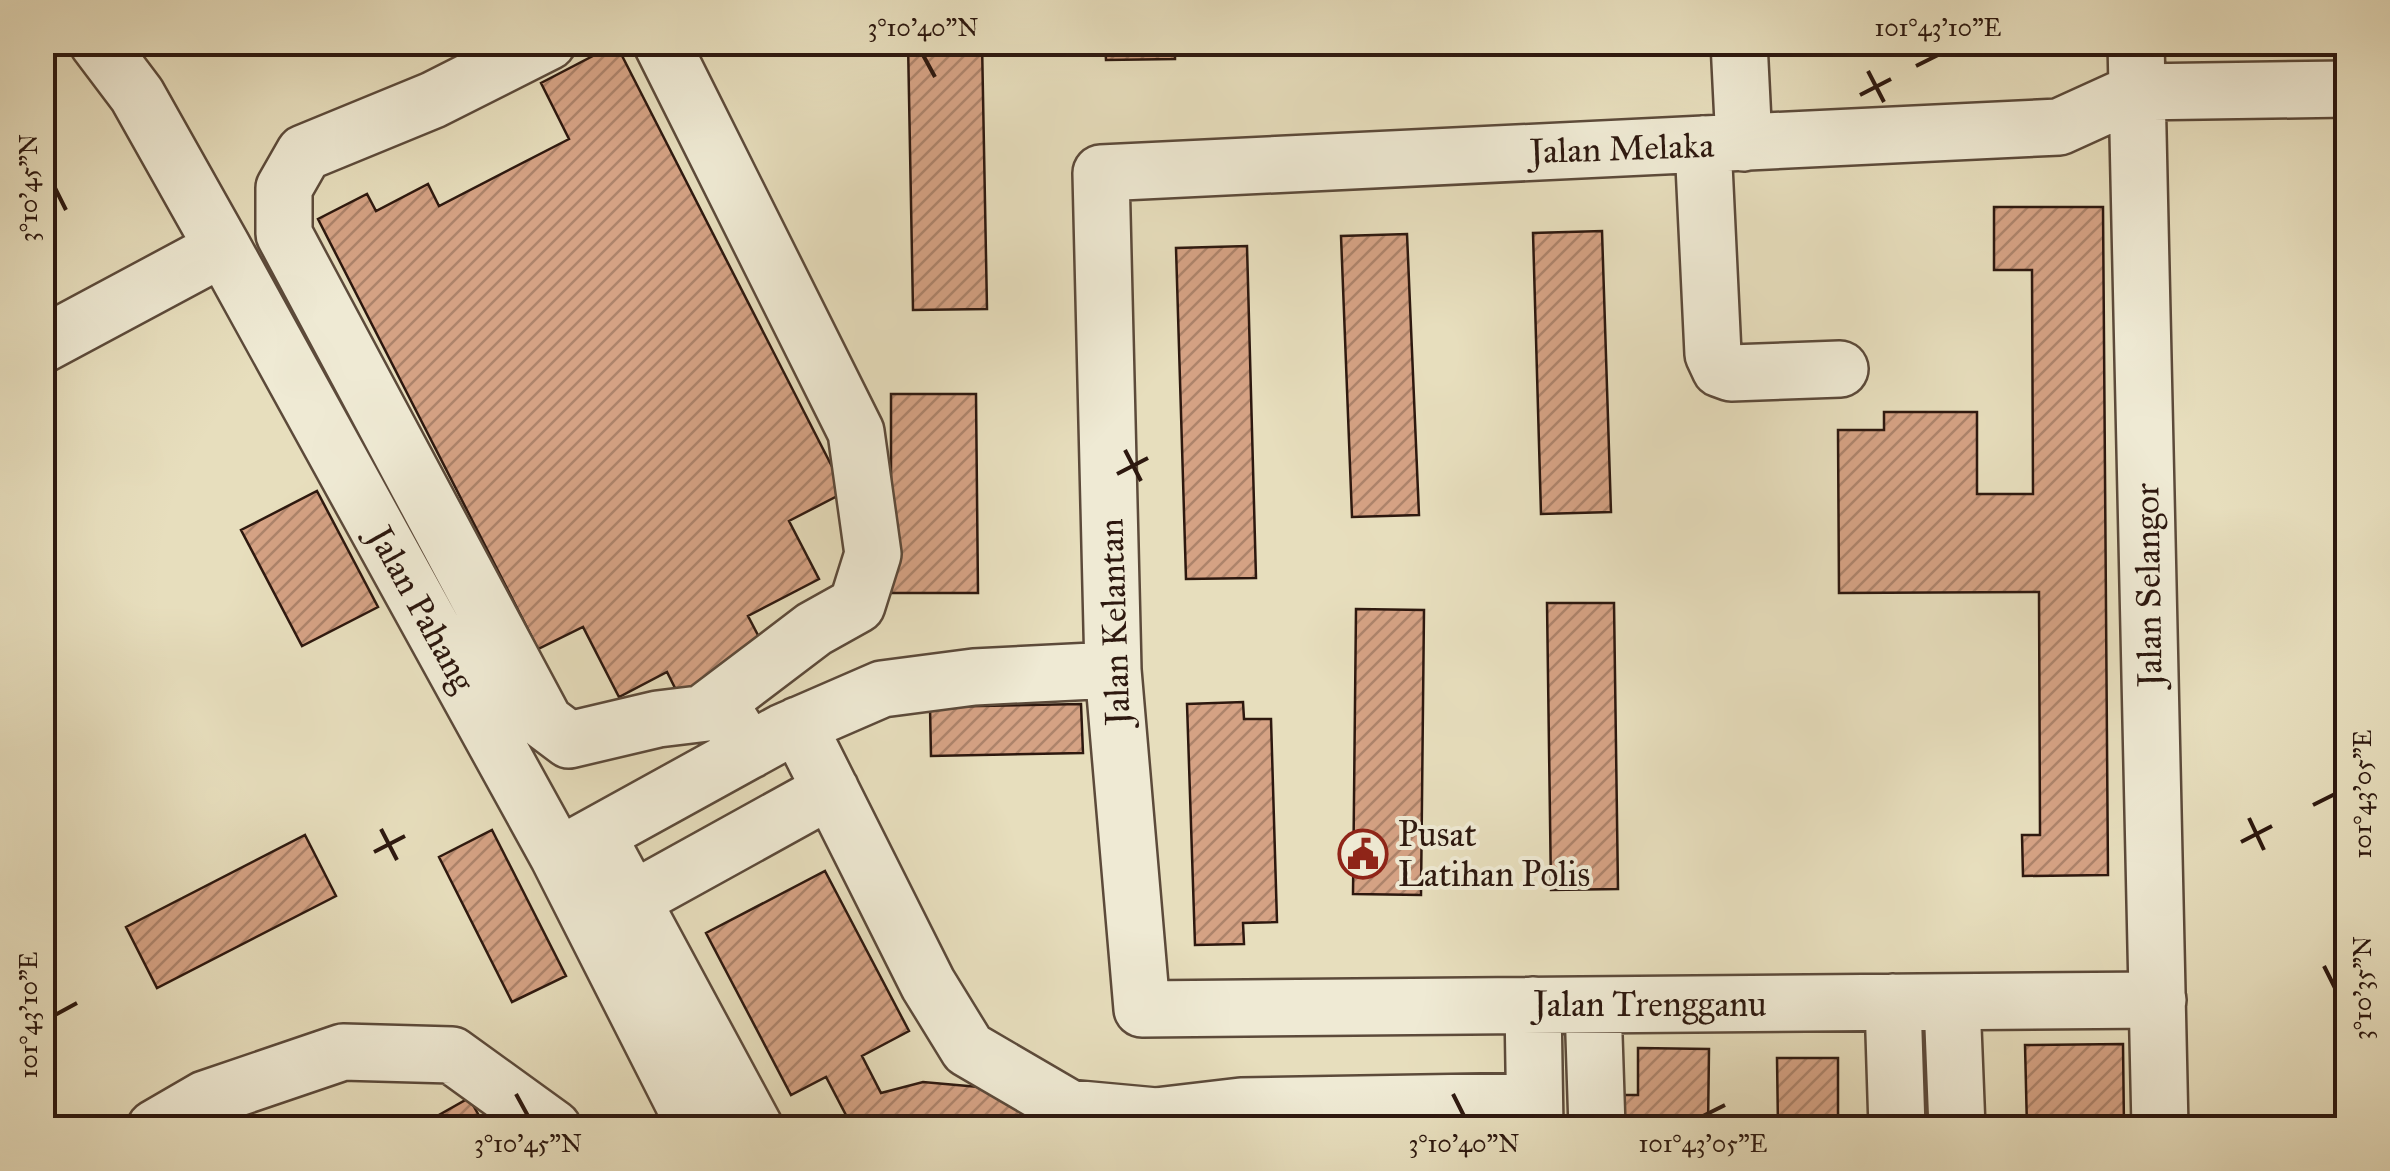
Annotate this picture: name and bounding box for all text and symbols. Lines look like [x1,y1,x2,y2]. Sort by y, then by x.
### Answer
text: 3°10'40"N [868,12,978,43]
text: 101°43'10"E [1874,12,2002,43]
street label: Jalan Melaka [1525,124,1715,173]
text: 3°10'45"N [13,134,44,242]
street label: Jalan Selangor [2125,482,2172,691]
street label: Jalan Pahang [357,516,485,700]
street label: Jalan Kelantan [1089,518,1140,730]
text: 101°43'05"E [2347,729,2378,858]
place label: Pusat Latihan Polis [1398,813,1590,896]
public building icon: Pusat Latihan Polis [1337,828,1389,880]
text: 3°10'35"N [2347,936,2378,1040]
text: 101°43'10"E [13,951,44,1079]
street label: Jalan Trengganu [1529,983,1767,1026]
text: 3°10'45"N [474,1128,582,1159]
text: 3°10'40"N [1409,1128,1519,1159]
text: 101°43'05"E [1639,1128,1768,1159]

